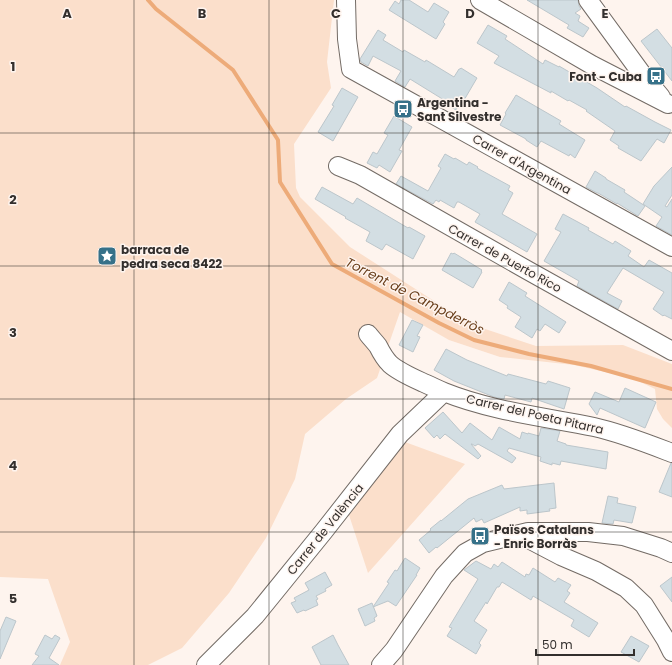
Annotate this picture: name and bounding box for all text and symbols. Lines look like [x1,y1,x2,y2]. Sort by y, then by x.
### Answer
text: A [62,4,72,23]
text: B [198,4,207,23]
text: C [331,4,341,23]
text: D [465,4,475,23]
text: E [601,4,609,23]
text: 1 [11,57,15,76]
bus stop icon: Font - Cuba [645,65,667,87]
place label: Font - Cuba [569,68,642,85]
place label: Argentina - Sant Silvestre [417,94,502,125]
bus stop icon: Argentina - Sant Silvestre [392,98,414,120]
street label: Carrer d'Argentina [470,130,574,198]
text: 2 [9,190,17,209]
street label: Carrer de Puerto Rico [445,220,565,296]
place label: barraca de pedra seca 8422 [121,241,222,272]
place icon: barraca de pedra seca 8422 [96,245,118,267]
water label: Torrent de Campderròs [342,253,488,339]
text: 3 [9,323,17,342]
street label: Carrer del Poeta Pitarra [465,390,605,438]
text: 4 [9,456,18,475]
street label: Carrer de València [283,480,367,578]
place label: Països Catalans - Enric Borràs [494,521,594,552]
bus stop icon: Països Catalans - Enric Borràs [469,525,491,547]
text: 5 [9,589,17,608]
scale bar [536,631,634,657]
text: 50 m [542,636,573,653]

